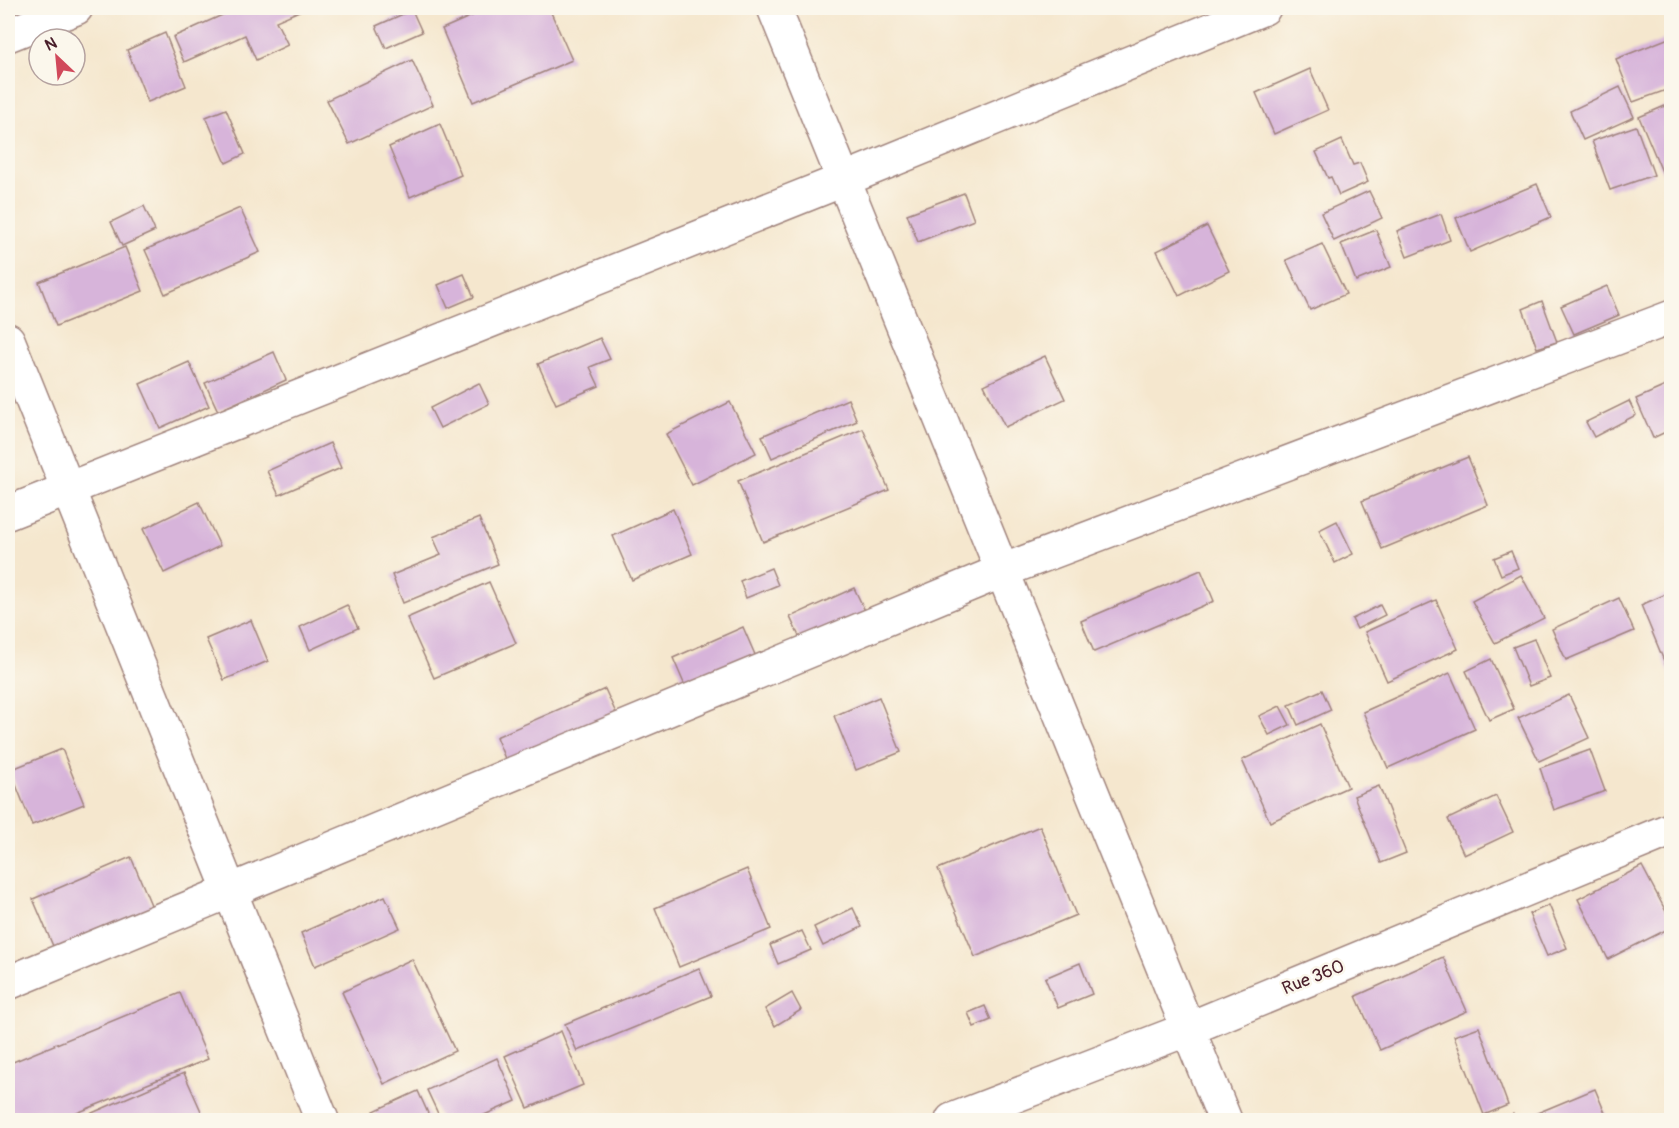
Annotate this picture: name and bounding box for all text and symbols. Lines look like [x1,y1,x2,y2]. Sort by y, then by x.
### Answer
north arrow [27,27,87,87]
text: N [42,33,60,56]
street label: Rue 360 [1279,955,1348,1000]

